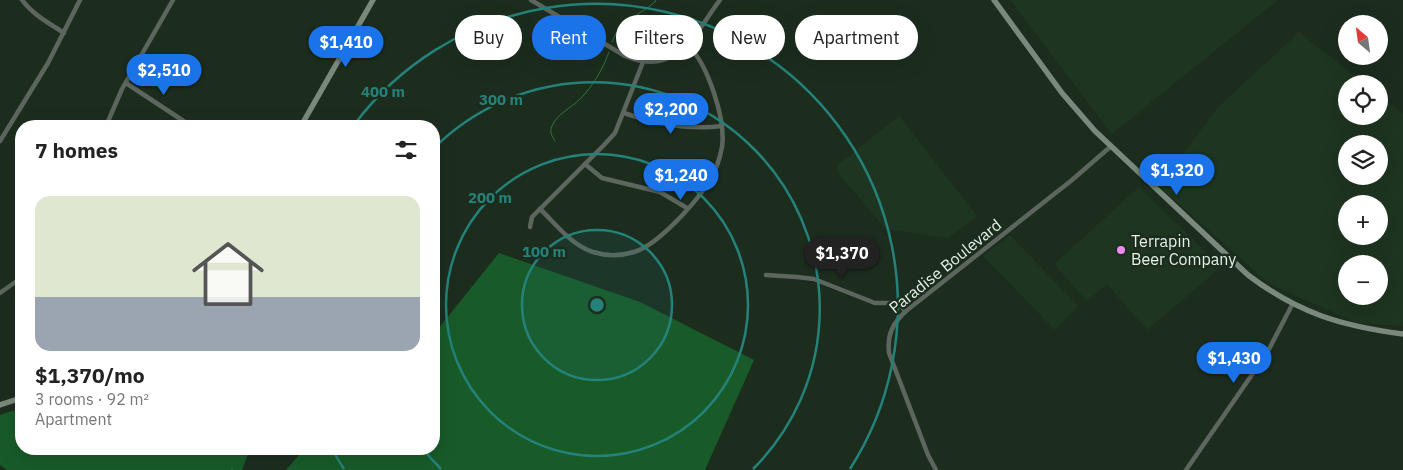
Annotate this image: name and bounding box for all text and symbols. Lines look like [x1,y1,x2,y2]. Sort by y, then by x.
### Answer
chip: Buy [455,15,522,60]
chip: Rent [532,15,606,60]
chip: Filters [616,15,703,60]
chip: New [713,15,785,60]
chip: Apartment [795,15,918,60]
north arrow [1338,15,1388,65]
map controls [1338,15,1388,305]
pin: $1,410 [305,26,387,68]
text: $1,410 [320,32,372,52]
pin: $2,510 [123,54,205,96]
text: $2,510 [138,60,190,80]
button: locate [1338,75,1388,125]
text: 400 m [361,82,405,101]
text: 300 m [479,90,523,109]
pin: $2,200 [630,92,712,135]
text: $2,200 [645,99,697,119]
button: layers [1338,135,1388,185]
text: 7 homes [35,136,118,164]
icon: filters [392,136,420,164]
pin: $1,320 [1136,154,1218,196]
pin: $1,240 [640,158,722,201]
text: $1,320 [1151,160,1203,180]
text: $1,240 [655,165,707,185]
text: 200 m [468,188,512,207]
button: + [1338,195,1388,245]
street label: Paradise Boulevard [885,215,1005,317]
icon: home [183,229,273,319]
place label: Terrapin Beer Company [1131,231,1236,269]
pin: $1,370 [801,236,883,279]
text: 100 m [522,242,566,261]
text: $1,370 [816,243,868,263]
marker: Terrapin Beer Company [1115,244,1127,256]
button: − [1338,255,1388,305]
centre of rings [588,296,606,314]
pin: $1,430 [1193,342,1275,384]
text: $1,430 [1208,348,1260,368]
text: $1,370/mo [35,361,145,389]
text: 3 rooms · 92 m² [35,389,149,409]
text: Apartment [35,409,112,429]

